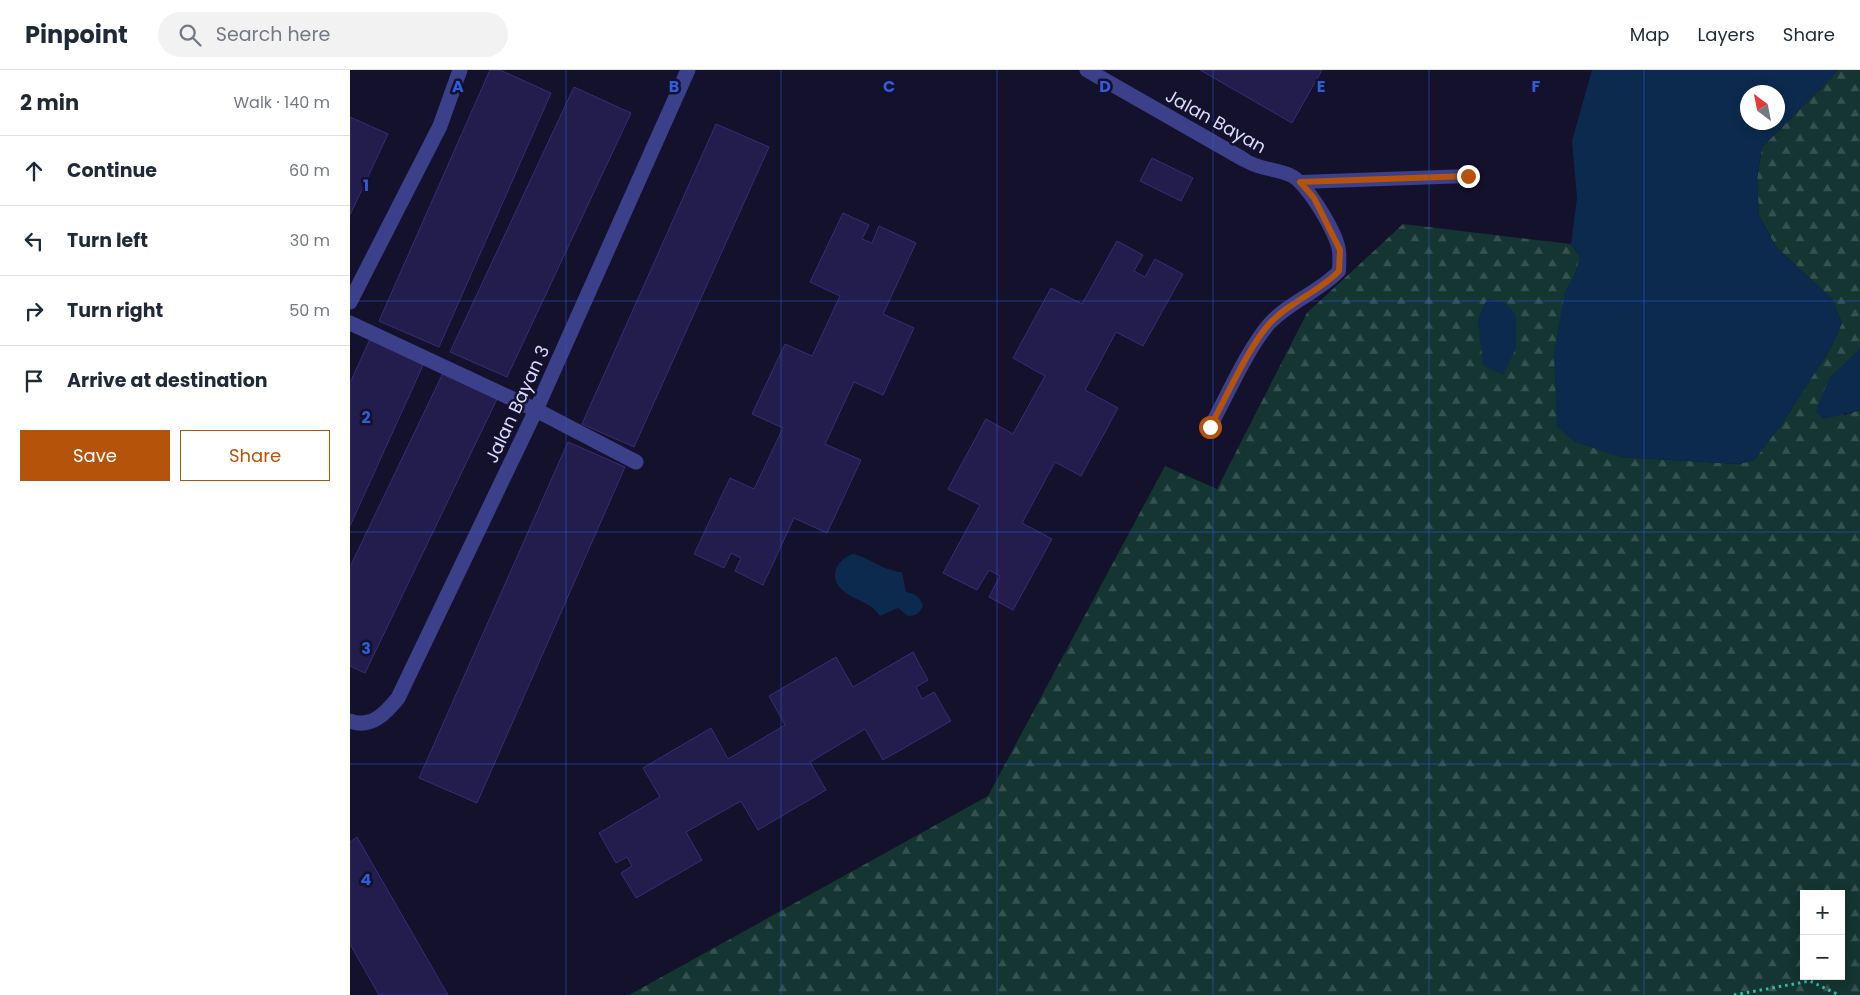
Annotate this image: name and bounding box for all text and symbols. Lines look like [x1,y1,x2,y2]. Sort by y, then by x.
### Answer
search box [158,12,508,57]
text: Pinpoint [25,18,128,51]
icon: search [176,21,204,49]
text: Search here [216,21,330,48]
text: Map [1630,22,1670,47]
text: Layers [1698,22,1755,47]
text: Share [1783,22,1835,47]
text: A [452,75,464,98]
text: B [669,75,679,98]
text: C [883,75,895,98]
text: D [1099,75,1111,98]
text: E [1317,75,1325,98]
text: F [1532,75,1541,98]
street label: Jalan Bayan [1161,83,1271,159]
north arrow [1740,85,1785,130]
text: 2 min [20,88,79,117]
text: Walk · 140 m [233,91,330,114]
icon: ahead [20,157,48,185]
text: Continue [67,157,157,184]
text: 60 m [289,159,330,182]
route end [1457,165,1480,188]
text: 1 [363,174,369,197]
icon: left [20,227,48,255]
text: Turn left [67,227,148,254]
text: 30 m [290,229,330,252]
icon: right [20,297,48,325]
text: Turn right [67,297,163,324]
text: 50 m [289,299,330,322]
street label: Jalan Bayan 3 [479,341,555,467]
icon: arrive [20,367,48,395]
text: Arrive at destination [67,367,268,394]
text: 2 [361,406,371,429]
route start [1199,416,1222,439]
button: Save [20,430,170,481]
button: Share [180,430,330,481]
text: 3 [361,637,371,660]
text: 4 [361,868,372,891]
map controls [1800,890,1845,980]
button: + [1800,890,1845,935]
button: − [1800,935,1845,980]

